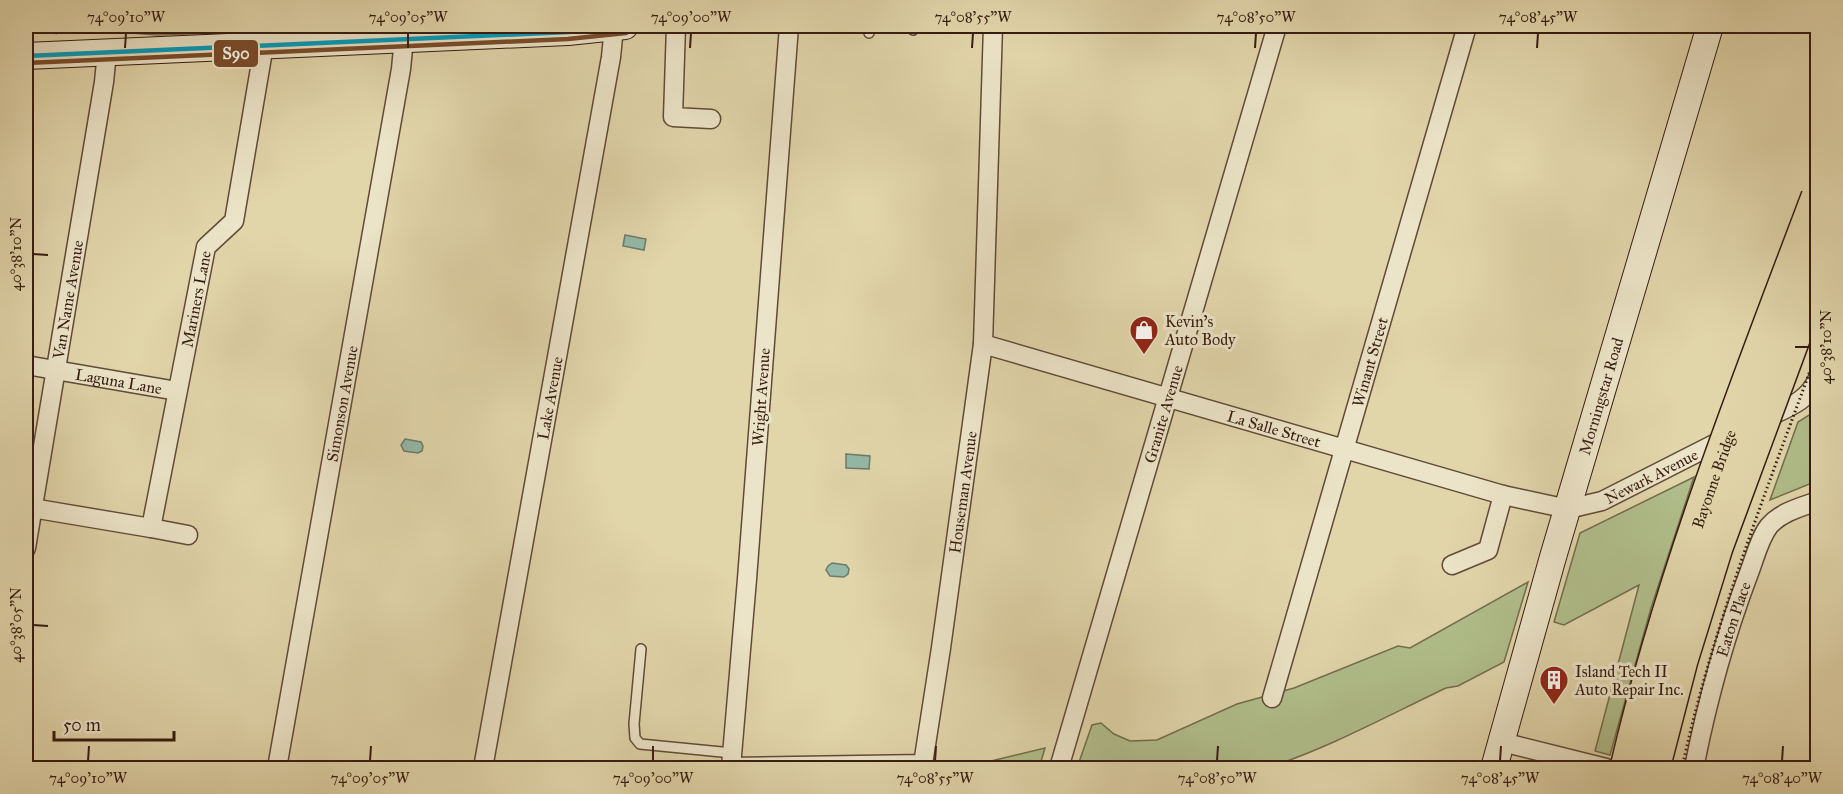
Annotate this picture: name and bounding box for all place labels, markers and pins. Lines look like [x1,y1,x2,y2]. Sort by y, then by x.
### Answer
place label: Kevin’s Auto Body [1164,312,1236,349]
shop icon: Kevin’s Auto Body [1128,314,1160,356]
place label: Island Tech II Auto Repair Inc. [1574,662,1683,699]
building icon: Island Tech II Auto Repair Inc. [1538,664,1570,706]

